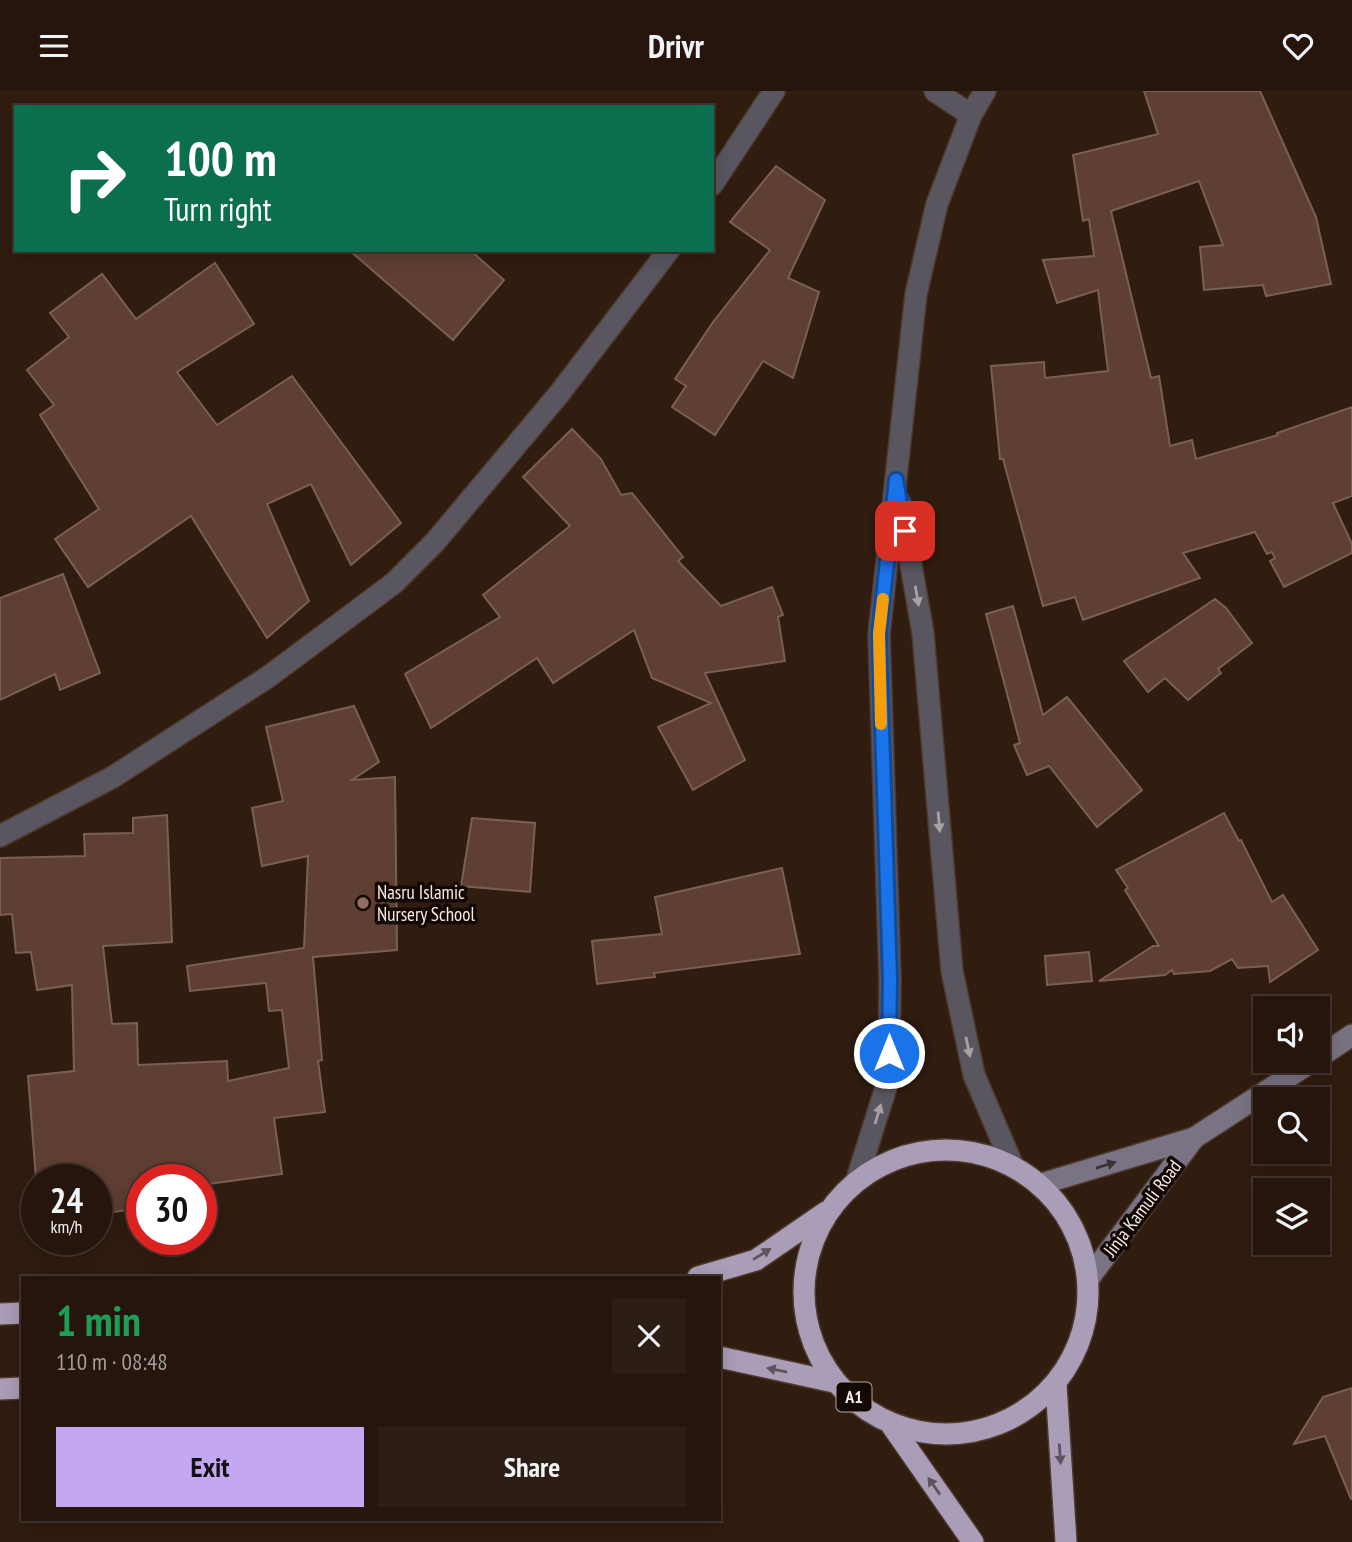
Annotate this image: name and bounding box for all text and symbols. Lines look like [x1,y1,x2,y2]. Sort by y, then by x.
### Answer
text: Drivr [648,25,704,67]
icon: menu [35,27,73,65]
icon: heart [1279,27,1317,65]
text: 100 m [164,126,277,190]
icon: right [49,133,140,224]
text: Turn right [164,188,272,230]
pin [875,501,935,561]
icon: arrive [886,512,924,550]
one-way arrow [911,585,922,607]
one-way arrow [934,811,945,833]
place label: Nasru Islamic Nursery School [377,880,475,926]
marker: Nasru Islamic Nursery School [355,895,371,911]
map controls [1253,996,1330,1255]
button: sound [1253,996,1330,1073]
position arrow [852,1016,926,1090]
one-way arrow [962,1036,973,1058]
button: search [1253,1087,1330,1164]
one-way arrow [873,1103,883,1124]
street label: Jinja Kamuli Road [1097,1155,1186,1262]
one-way arrow [1096,1159,1117,1169]
speed limit sign: 30 [126,1164,217,1255]
text: 24 [50,1177,83,1223]
button: layers [1253,1178,1330,1255]
text: km/h [51,1215,82,1238]
one-way arrow [753,1248,772,1261]
text: 1 min [56,1293,141,1348]
button: close [612,1299,686,1373]
text: 110 m · 08:48 [56,1347,168,1376]
one-way arrow [766,1364,788,1375]
road number: A1 [836,1383,872,1412]
button: Exit [56,1427,364,1507]
button: Share [378,1427,686,1507]
one-way arrow [1055,1443,1066,1465]
one-way arrow [927,1477,941,1495]

